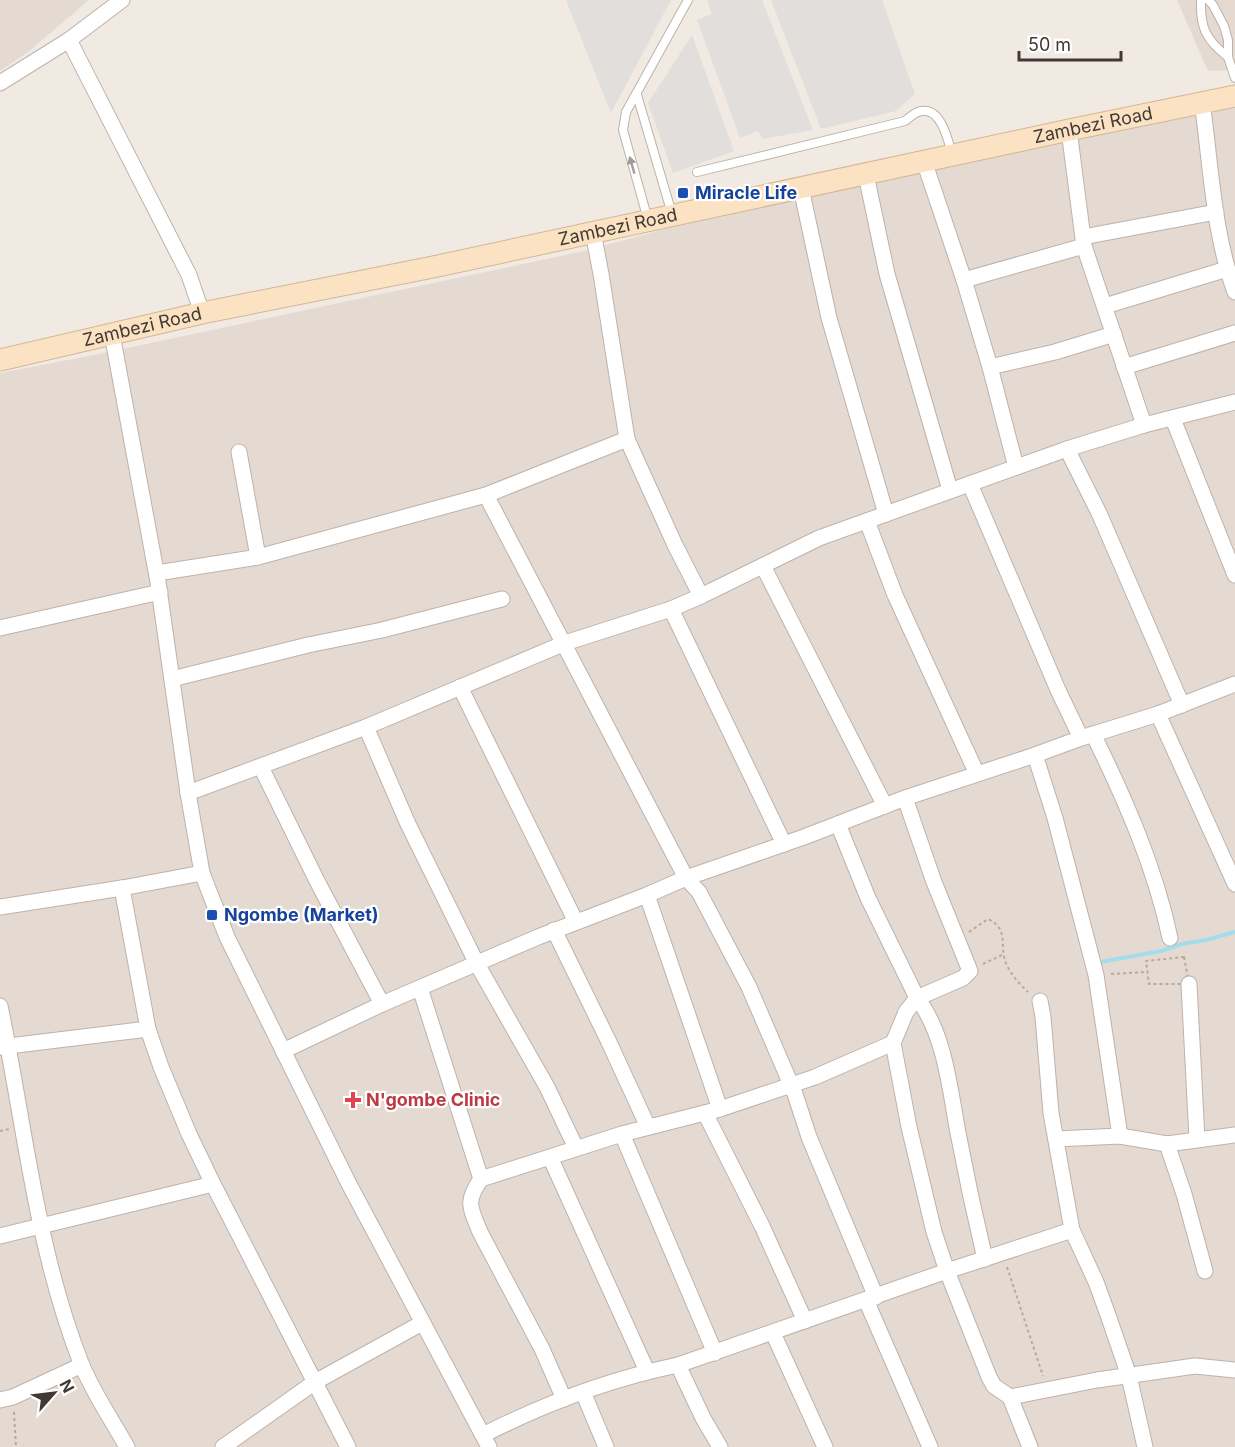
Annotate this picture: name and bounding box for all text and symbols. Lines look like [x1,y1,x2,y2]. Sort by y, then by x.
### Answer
scale bar [1019,24,1121,62]
text: 50 m [1028,34,1071,55]
street label: Zambezi Road [1031,102,1154,147]
one-way arrow [627,156,637,174]
place label: Miracle Life [695,182,797,203]
marker: Miracle Life [676,186,690,200]
street label: Zambezi Road [556,204,679,250]
street label: Zambezi Road [81,302,204,350]
place label: Ngombe (Market) [224,904,379,925]
marker: Ngombe (Market) [205,908,219,922]
place label: N'gombe Clinic [366,1089,500,1110]
marker: N'gombe Clinic [344,1091,362,1109]
north arrow [24,1363,84,1423]
text: N [56,1376,79,1396]

